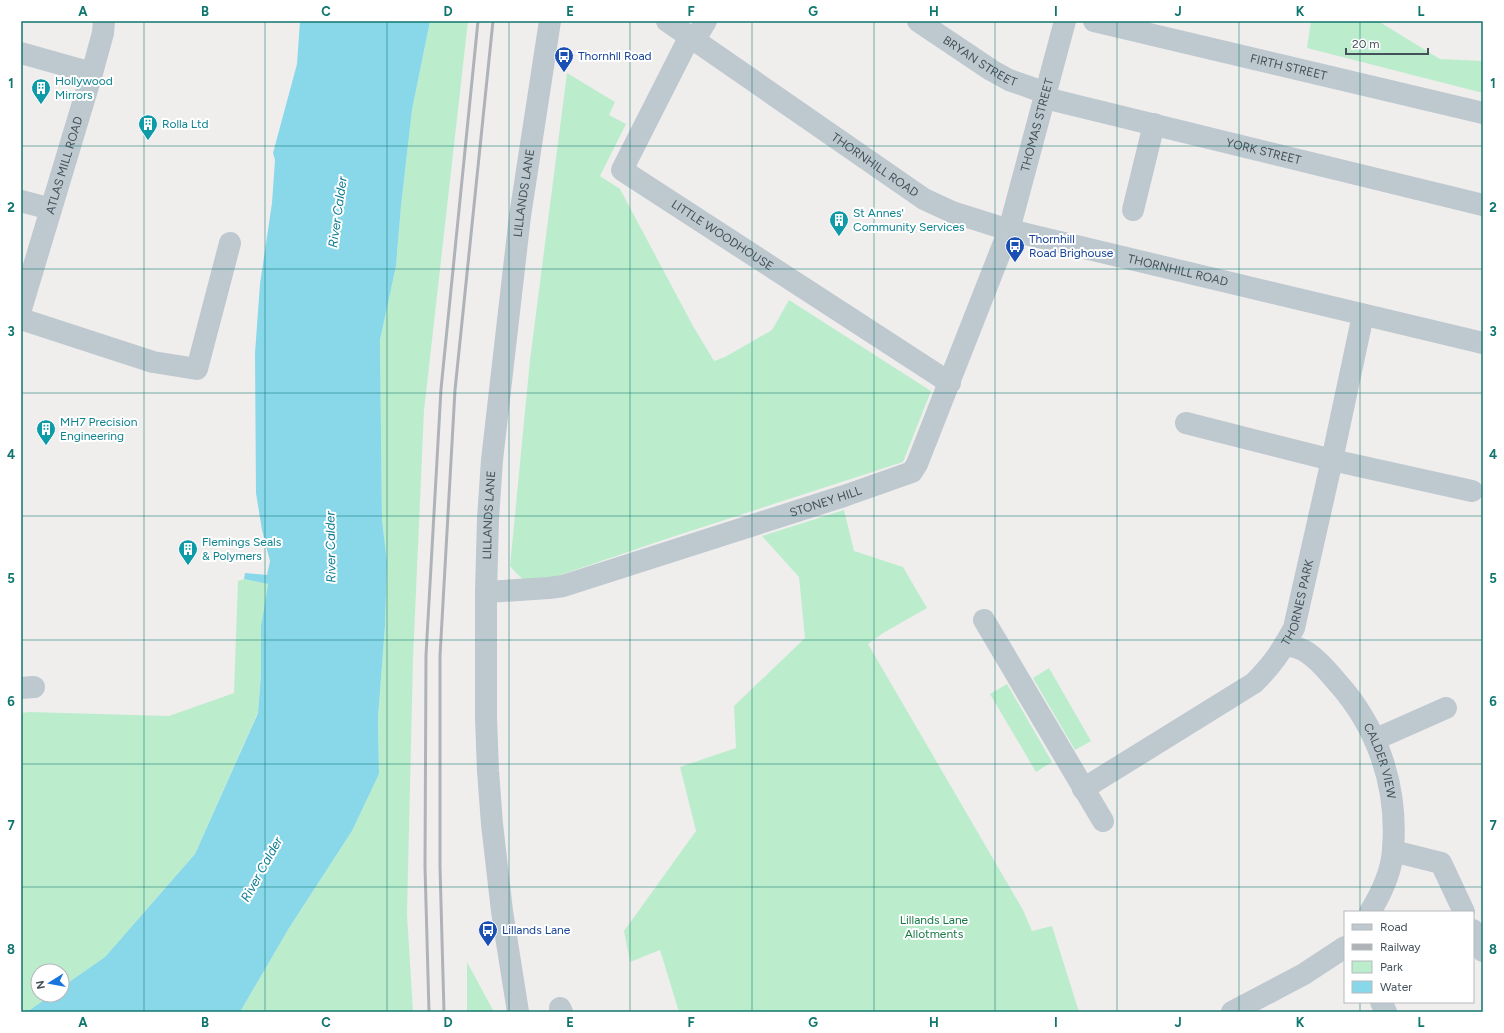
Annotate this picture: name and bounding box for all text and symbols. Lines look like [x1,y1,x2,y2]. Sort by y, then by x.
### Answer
text: A [78,4,88,19]
text: B [201,4,209,19]
text: C [321,4,331,19]
text: D [443,4,453,19]
text: E [566,4,574,19]
text: F [687,4,695,19]
text: G [808,4,818,19]
text: H [929,4,939,19]
text: I [1054,4,1058,19]
text: J [1174,4,1182,19]
text: K [1296,4,1305,19]
text: L [1418,4,1425,19]
scale bar [1346,30,1428,56]
street label: BRYAN STREET [940,33,1019,89]
text: 20 m [1352,37,1380,51]
bus stop icon: Thornhll Road [553,45,575,73]
place label: Thornhll Road [578,49,652,63]
street label: FIRTH STREET [1249,51,1329,83]
place label: Hollywood Mirrors [55,74,113,102]
text: 1 [8,76,14,91]
text: 1 [1490,76,1496,91]
building icon: Hollywood Mirrors [30,77,52,105]
street label: THOMAS STREET [1018,77,1056,173]
building icon: Rolla Ltd [137,113,159,141]
street label: ATLAS MILL ROAD [43,115,86,216]
place label: Rolla Ltd [162,117,209,131]
street label: THORNHILL ROAD [829,130,921,200]
street label: YORK STREET [1225,135,1303,167]
street label: LILLANDS LANE [511,148,537,238]
water label: River Calder [325,175,350,249]
street label: LITTLE WOODHOUSE [669,197,776,273]
text: 2 [7,200,15,215]
text: 2 [1489,200,1497,215]
place label: St Annes' Community Services [853,206,965,234]
building icon: St Annes' Community Services [828,209,850,237]
place label: Thornhill Road Brighouse [1029,232,1114,260]
bus stop icon: Thornhill Road Brighouse [1004,235,1026,263]
street label: THORNHILL ROAD [1126,252,1230,289]
text: 3 [7,324,15,339]
text: 3 [1489,324,1497,339]
place label: MH7 Precision Engineering [60,415,138,443]
building icon: MH7 Precision Engineering [35,418,57,446]
text: 4 [7,447,15,462]
text: 4 [1489,447,1497,462]
street label: LILLANDS LANE [480,470,498,560]
street label: STONEY HILL [788,483,864,520]
water label: River Calder [322,510,339,583]
place label: Flemings Seals & Polymers [202,535,282,563]
building icon: Flemings Seals & Polymers [177,538,199,566]
street label: THORNES PARK [1279,557,1316,648]
text: 5 [7,571,15,586]
text: 5 [1489,571,1497,586]
text: 6 [7,694,15,709]
text: 6 [1489,694,1497,709]
street label: CALDER VIEW [1361,721,1399,800]
text: 7 [7,818,15,833]
text: 7 [1489,818,1497,833]
water label: River Calder [238,834,286,904]
legend [1344,911,1474,1003]
park label: Lillands Lane Allotments [900,913,969,941]
bus stop icon: Lillands Lane [477,919,499,947]
text: Road [1380,920,1408,934]
place label: Lillands Lane [502,923,571,937]
text: Railway [1380,940,1421,954]
text: 8 [7,942,15,957]
text: 8 [1489,942,1497,957]
text: Park [1380,960,1403,974]
north arrow [30,963,70,1003]
text: N [33,979,48,990]
text: Water [1380,980,1412,994]
text: A [78,1015,88,1030]
text: B [201,1015,209,1030]
text: C [321,1015,331,1030]
text: D [443,1015,453,1030]
text: E [566,1015,574,1030]
text: F [687,1015,695,1030]
text: G [808,1015,818,1030]
text: H [929,1015,939,1030]
text: I [1054,1015,1058,1030]
text: J [1174,1015,1182,1030]
text: K [1296,1015,1305,1030]
text: L [1418,1015,1425,1030]

